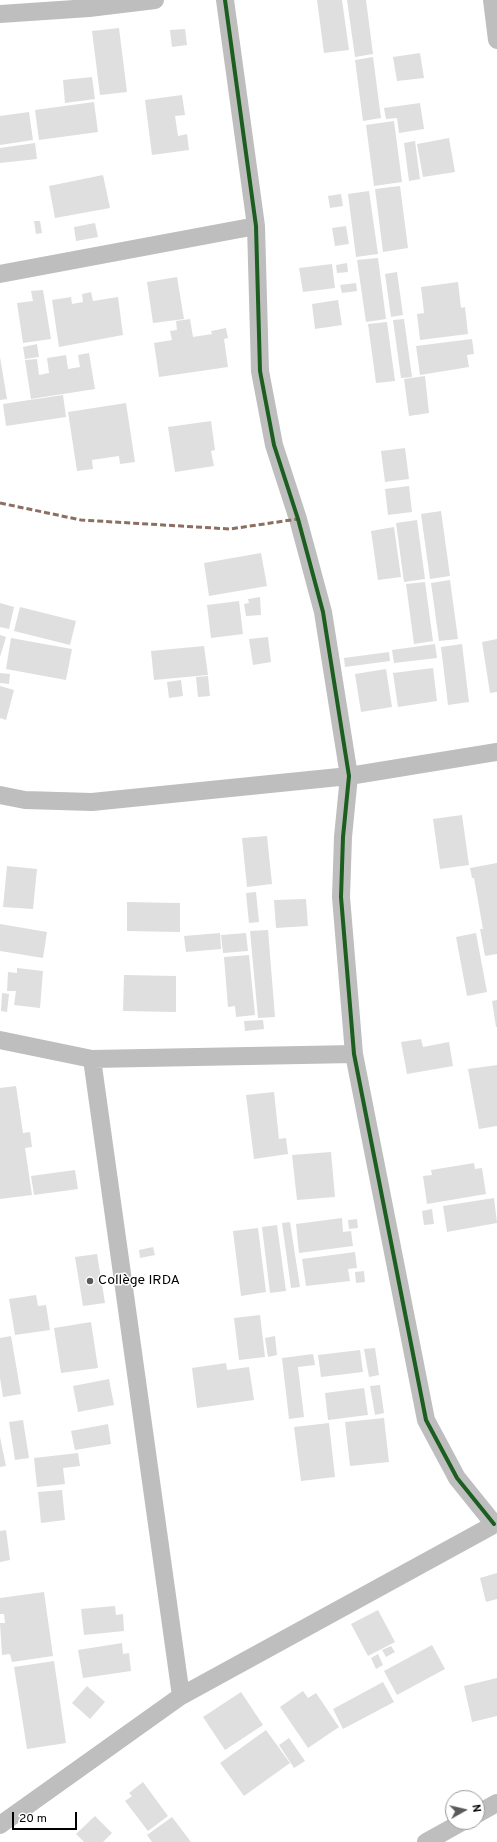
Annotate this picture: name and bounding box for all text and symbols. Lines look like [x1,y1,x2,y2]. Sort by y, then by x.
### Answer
place label: Collège IRDA [98,1273,180,1289]
marker: Collège IRDA [85,1276,95,1286]
north arrow [445,1790,485,1830]
scale bar [14,1804,79,1830]
text: N [468,1804,483,1813]
text: 20 m [19,1811,47,1827]

